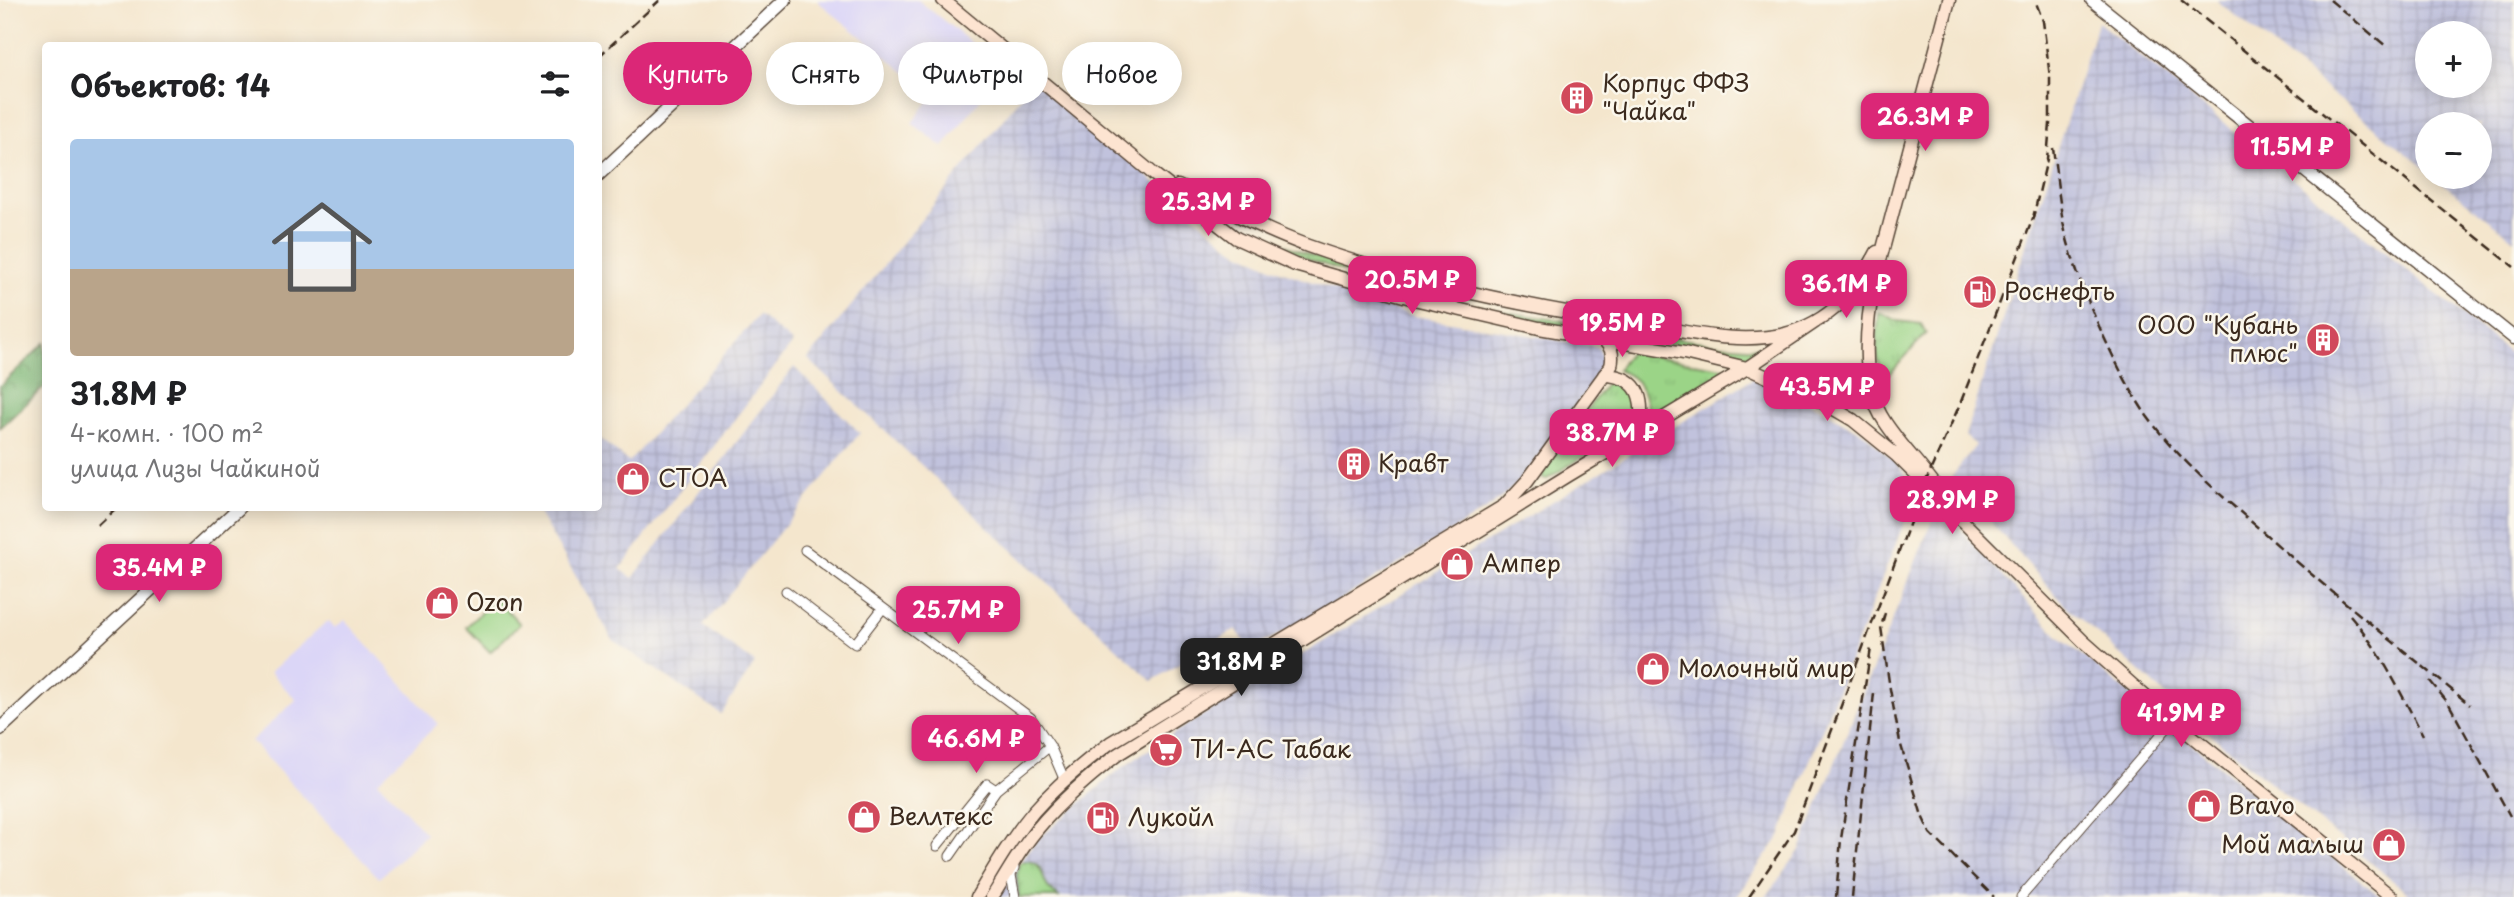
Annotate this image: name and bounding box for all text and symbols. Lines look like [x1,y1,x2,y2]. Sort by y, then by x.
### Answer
map controls [2415,21,2492,189]
button: + [2415,21,2492,98]
chip: Купить [623,42,752,105]
chip: Снять [766,42,884,105]
chip: Фильтры [898,42,1048,105]
chip: Новое [1062,42,1182,105]
text: Объектов: 14 [70,62,270,107]
place label: Корпус ФФЗ "Чайка" [1602,64,1750,128]
icon: filters [536,65,574,103]
building icon: Корпус ФФЗ "Чайка" [1558,79,1596,117]
pin: 26.3M ₽ [1860,94,1990,153]
text: 26.3M ₽ [1877,98,1973,133]
button: − [2415,112,2492,189]
pin: 11.5M ₽ [2227,124,2357,183]
text: 11.5M ₽ [2250,128,2334,163]
pin: 25.3M ₽ [1143,178,1273,238]
text: 25.3M ₽ [1161,183,1255,218]
icon: home [259,184,385,310]
pin: 20.5M ₽ [1347,256,1477,316]
pin: 36.1M ₽ [1781,260,1911,320]
text: 20.5M ₽ [1364,261,1460,296]
text: 36.1M ₽ [1801,265,1891,300]
place label: Роснефть [2004,272,2115,308]
fuel station icon: Роснефть [1961,273,1999,311]
pin: 19.5M ₽ [1557,300,1687,359]
text: 19.5M ₽ [1579,304,1665,339]
place label: ООО "Кубань плюс" [2137,306,2298,370]
building icon: ООО "Кубань плюс" [2304,321,2342,359]
pin: 43.5M ₽ [1762,364,1892,423]
text: 43.5M ₽ [1779,368,1875,403]
text: 31.8M ₽ [70,370,187,415]
pin: 38.7M ₽ [1547,410,1677,469]
text: 38.7M ₽ [1566,414,1658,449]
text: 4-комн. · 100 m² [70,415,264,450]
place label: Кравт [1378,444,1449,480]
building icon: Кравт [1335,445,1373,483]
text: улица Лизы Чайкиной [70,450,320,485]
place label: СТОА [658,459,728,495]
shop icon: СТОА [614,460,652,498]
pin: 28.9M ₽ [1887,476,2017,536]
text: 28.9M ₽ [1906,481,1998,516]
pin: 35.4M ₽ [94,544,224,604]
place label: Ампер [1482,544,1561,580]
shop icon: Ампер [1438,545,1476,583]
text: 35.4M ₽ [112,549,206,584]
place label: Ozon [466,583,523,619]
shop icon: Ozon [423,584,461,622]
pin: 25.7M ₽ [893,586,1023,646]
text: 25.7M ₽ [912,591,1004,626]
pin: 31.8M ₽ [1176,638,1306,698]
text: 31.8M ₽ [1196,643,1286,678]
place label: Молочный мир [1678,649,1854,685]
shop icon: Молочный мир [1634,650,1672,688]
pin: 41.9M ₽ [2116,690,2246,749]
text: 41.9M ₽ [2137,694,2225,729]
pin: 46.6M ₽ [911,716,1041,775]
text: 46.6M ₽ [928,720,1024,755]
place label: ТИ-АС Табак [1190,730,1352,766]
supermarket icon: ТИ-АС Табак [1147,731,1185,769]
place label: Bravo [2228,786,2295,822]
shop icon: Bravo [2185,787,2223,825]
place label: Веллтекс [888,797,993,833]
shop icon: Веллтекс [845,798,883,836]
place label: Лукойл [1128,798,1214,834]
fuel station icon: Лукойл [1084,799,1122,837]
place label: Мой малыш [2221,825,2364,861]
shop icon: Мой малыш [2370,826,2408,864]

